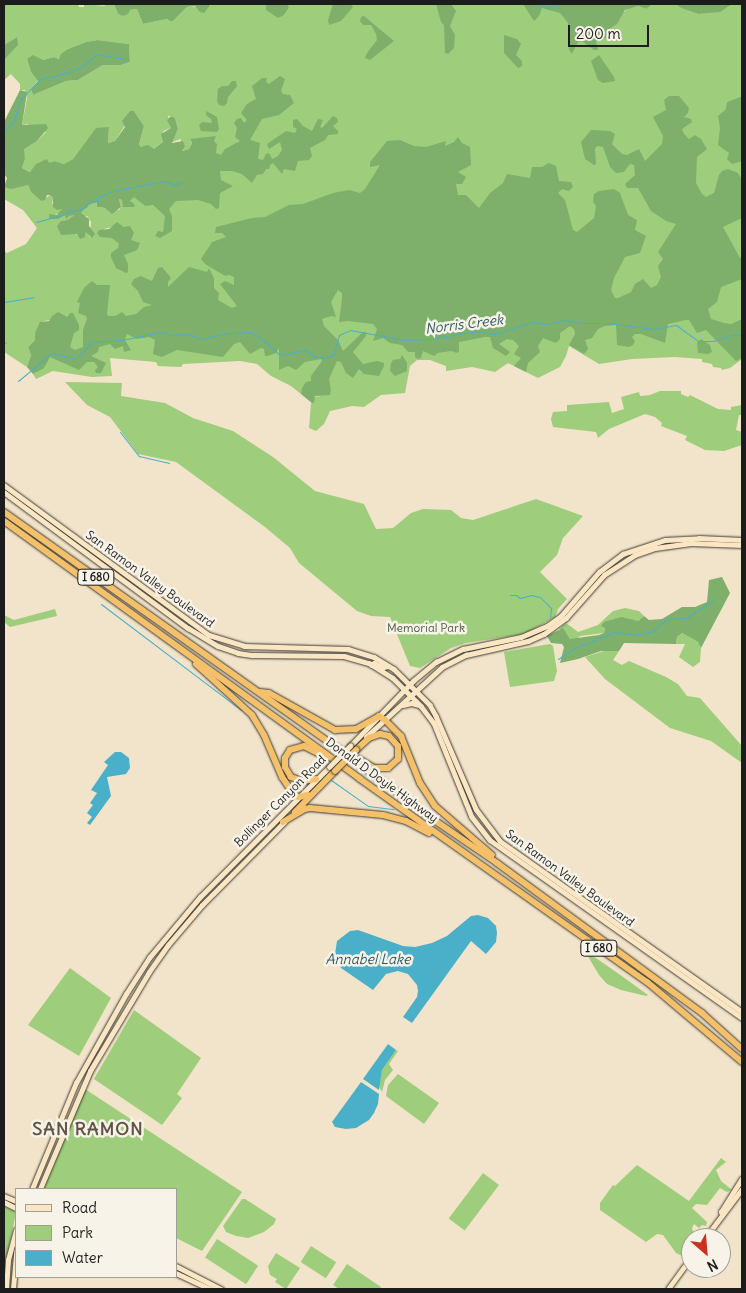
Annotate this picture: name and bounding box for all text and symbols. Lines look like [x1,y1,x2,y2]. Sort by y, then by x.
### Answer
scale bar [571,15,652,47]
text: 200 m [576,24,621,43]
water label: Norris Creek [424,311,504,337]
street label: San Ramon Valley Boulevard [83,528,217,630]
road number: I 680 [77,568,115,586]
park label: Memorial Park [387,621,465,635]
street label: Donald D Doyle Highway [323,735,441,825]
street label: Bollinger Canyon Road [231,752,329,850]
street label: San Ramon Valley Boulevard [503,827,637,929]
road number: I 680 [580,940,618,956]
water label: Annabel Lake [325,951,411,967]
district label: SAN RAMON [31,1118,145,1140]
legend [15,1188,178,1278]
text: Road [62,1198,97,1217]
text: Park [62,1223,93,1242]
north arrow [681,1228,731,1278]
text: Water [62,1248,103,1267]
text: N [704,1255,721,1276]

